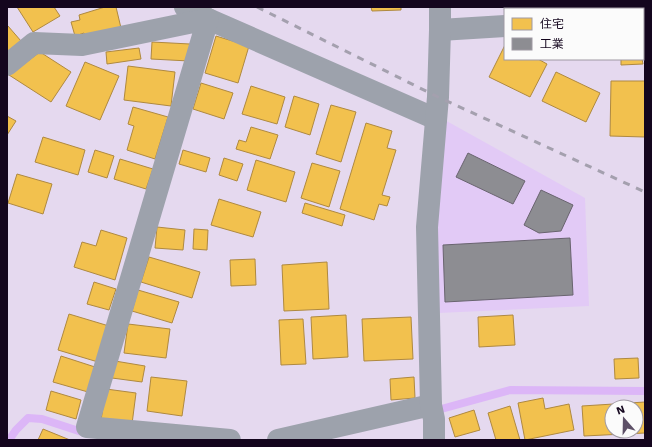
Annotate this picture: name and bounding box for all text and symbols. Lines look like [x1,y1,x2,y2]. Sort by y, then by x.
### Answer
legend [504,8,644,60]
text: 住宅 [540,17,564,31]
text: 工業 [540,37,564,51]
north arrow [604,399,644,439]
text: N [615,403,627,418]

